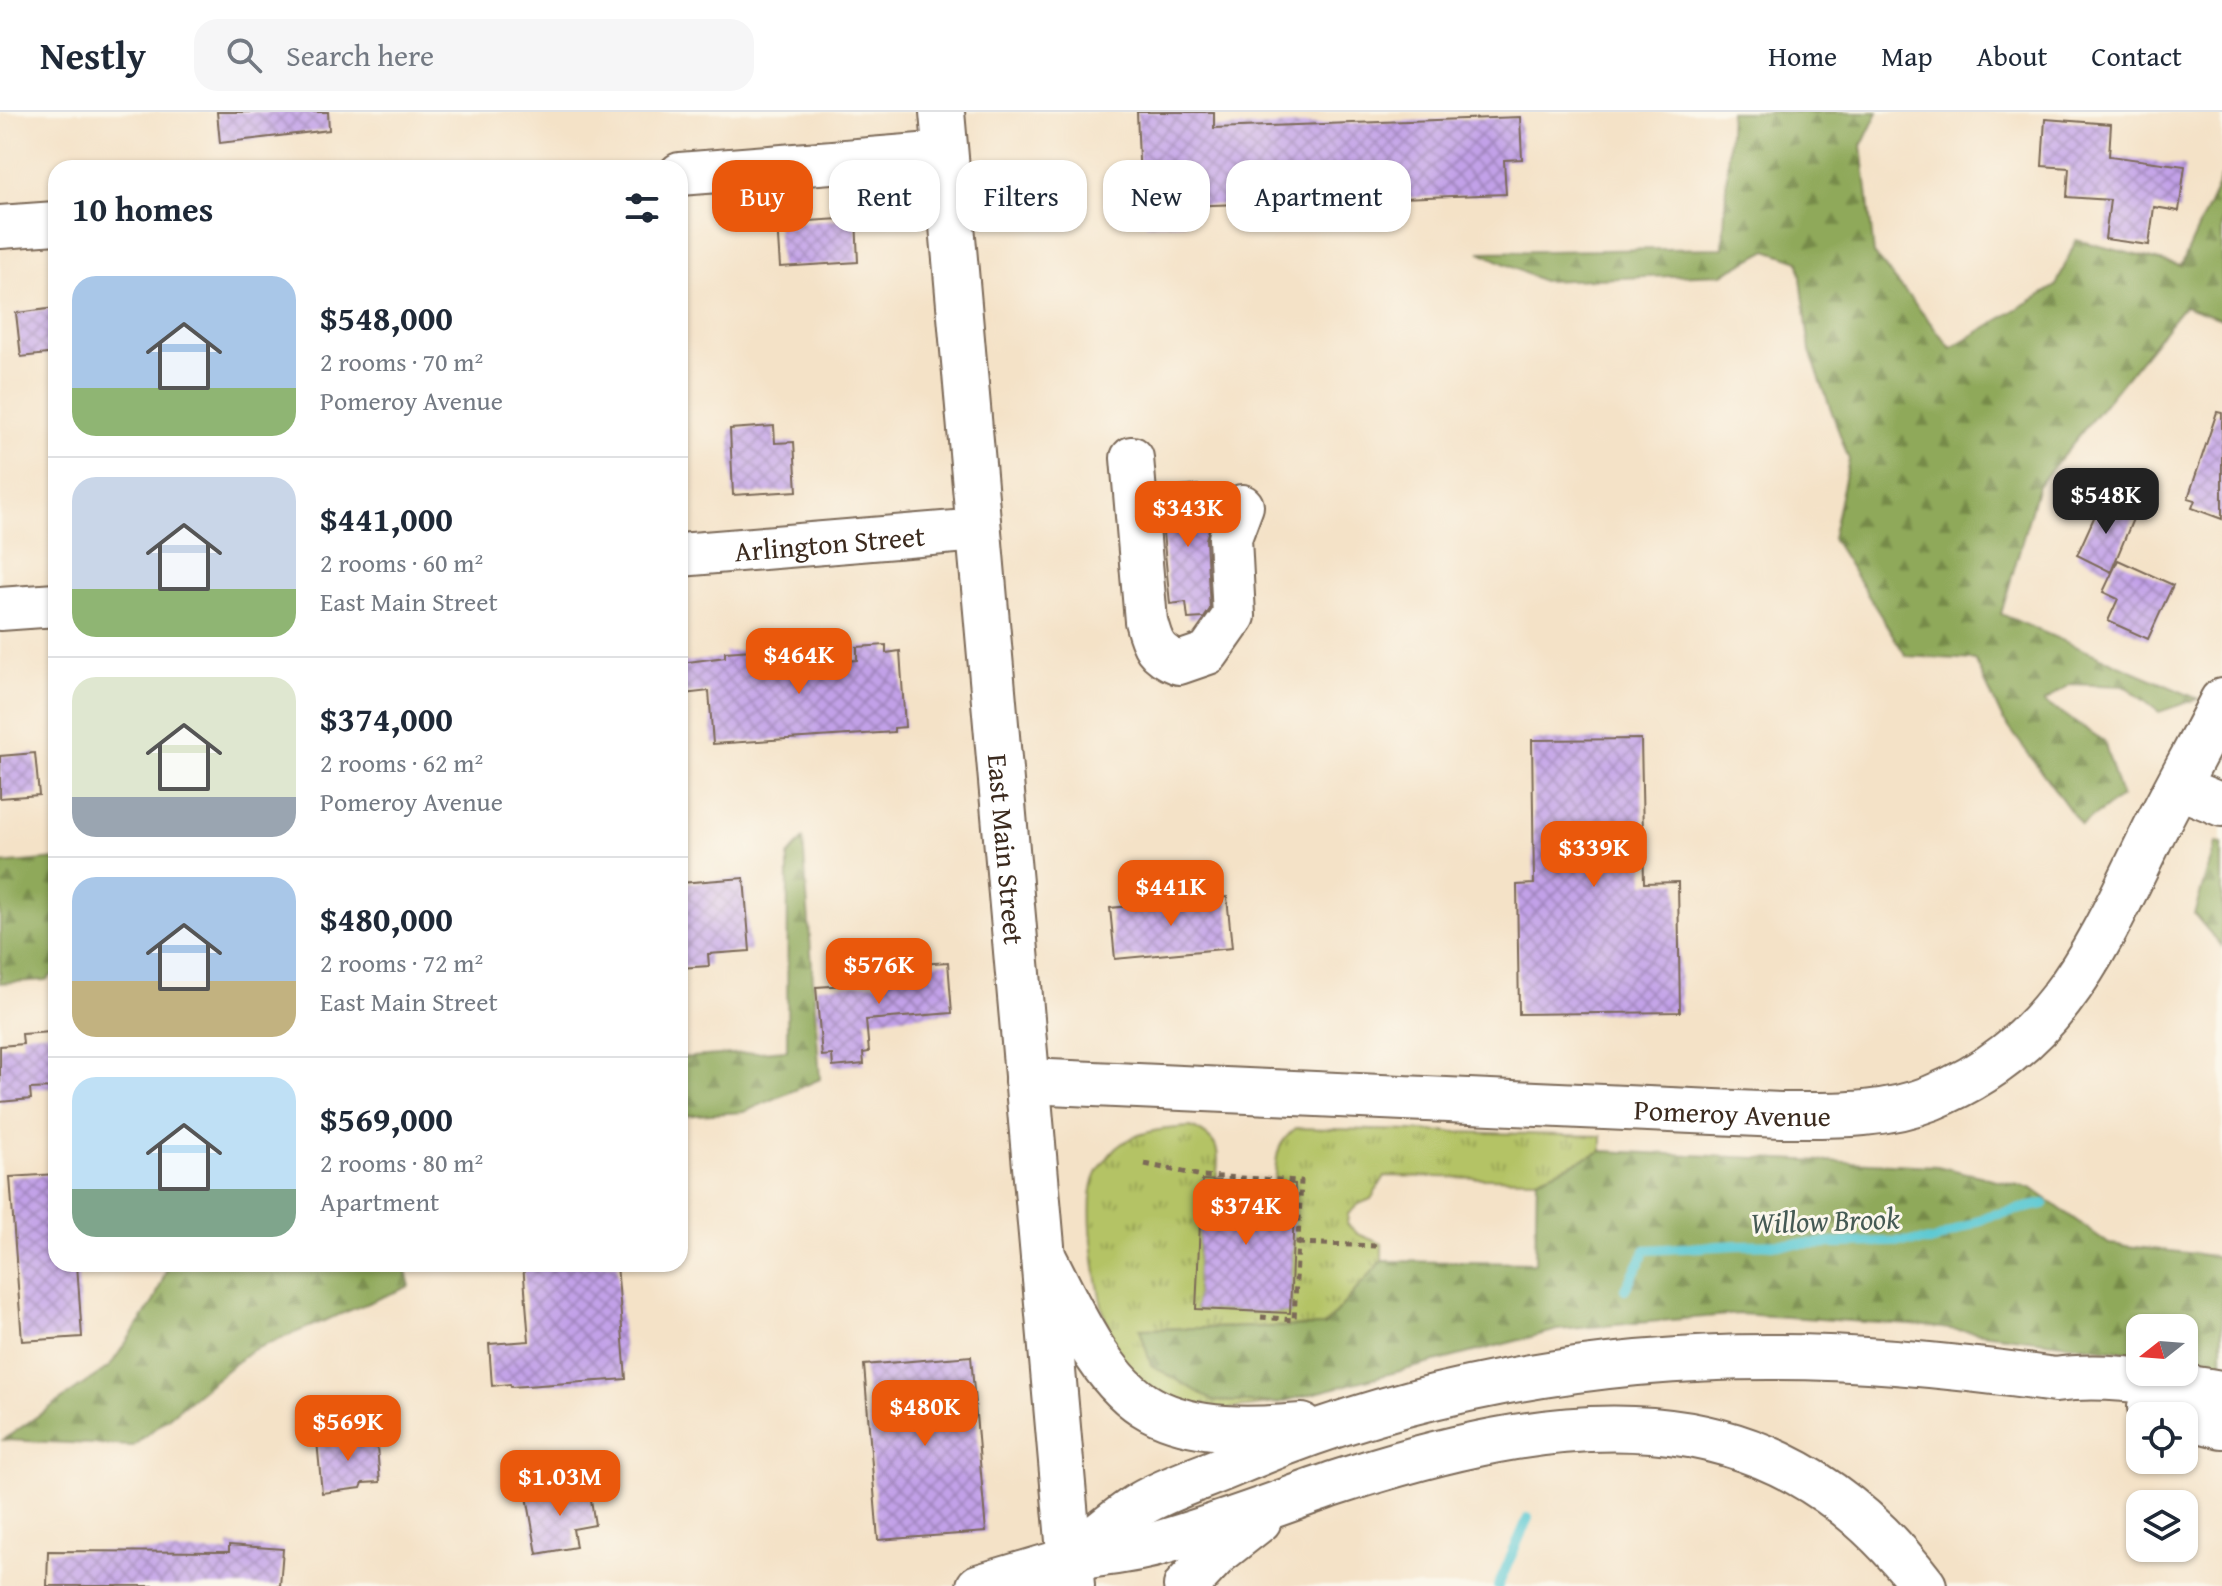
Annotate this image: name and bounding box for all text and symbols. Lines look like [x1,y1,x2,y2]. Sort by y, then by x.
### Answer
search box [194,19,754,91]
text: Nestly [40,27,146,83]
icon: search [222,33,266,77]
text: Search here [286,33,434,77]
text: Home [1768,35,1837,76]
text: Map [1881,35,1933,76]
text: About [1977,35,2047,76]
text: Contact [2091,35,2182,76]
chip: Buy [712,160,813,232]
chip: Rent [829,160,940,232]
chip: Filters [956,160,1087,232]
chip: New [1103,160,1210,232]
chip: Apartment [1226,160,1411,232]
text: 10 homes [72,184,213,233]
icon: filters [620,186,664,230]
text: $548,000 [320,293,453,342]
icon: home [136,308,232,404]
text: 2 rooms · 70 m² [320,342,483,381]
text: Pomeroy Avenue [320,381,503,420]
pin: $548K [2050,468,2162,536]
text: $548K [2071,474,2141,513]
pin: $343K [1132,481,1244,549]
text: $343K [1153,487,1223,526]
text: $441,000 [320,494,453,543]
icon: home [136,509,232,605]
street label: Arlington Street [733,514,926,571]
text: 2 rooms · 60 m² [320,543,483,582]
text: East Main Street [320,582,498,621]
pin: $464K [743,628,855,696]
text: $464K [764,634,834,673]
text: $374,000 [320,694,453,743]
icon: home [136,709,232,805]
text: 2 rooms · 62 m² [320,743,483,782]
street label: East Main Street [978,752,1036,946]
text: Pomeroy Avenue [320,782,503,821]
pin: $339K [1538,821,1650,889]
text: $339K [1559,827,1629,866]
pin: $441K [1115,860,1227,928]
text: $441K [1136,866,1206,905]
text: $480,000 [320,894,453,943]
icon: home [136,909,232,1005]
pin: $576K [823,938,935,1006]
text: 2 rooms · 72 m² [320,943,483,982]
text: $576K [844,944,914,983]
text: East Main Street [320,982,498,1021]
street label: Pomeroy Avenue [1633,1088,1831,1136]
text: $569,000 [320,1094,453,1143]
icon: home [136,1109,232,1205]
text: 2 rooms · 80 m² [320,1143,483,1182]
pin: $374K [1190,1179,1302,1247]
text: Apartment [320,1182,439,1221]
text: $374K [1211,1185,1281,1224]
water label: Willow Brook [1750,1195,1901,1245]
north arrow [2126,1314,2198,1386]
map controls [2126,1314,2198,1562]
pin: $480K [869,1380,981,1448]
text: $480K [890,1386,960,1425]
pin: $569K [292,1395,404,1463]
text: $569K [313,1401,383,1440]
button: locate [2126,1402,2198,1474]
pin: $1.03M [495,1450,625,1518]
text: $1.03M [518,1456,602,1495]
button: layers [2126,1490,2198,1562]

